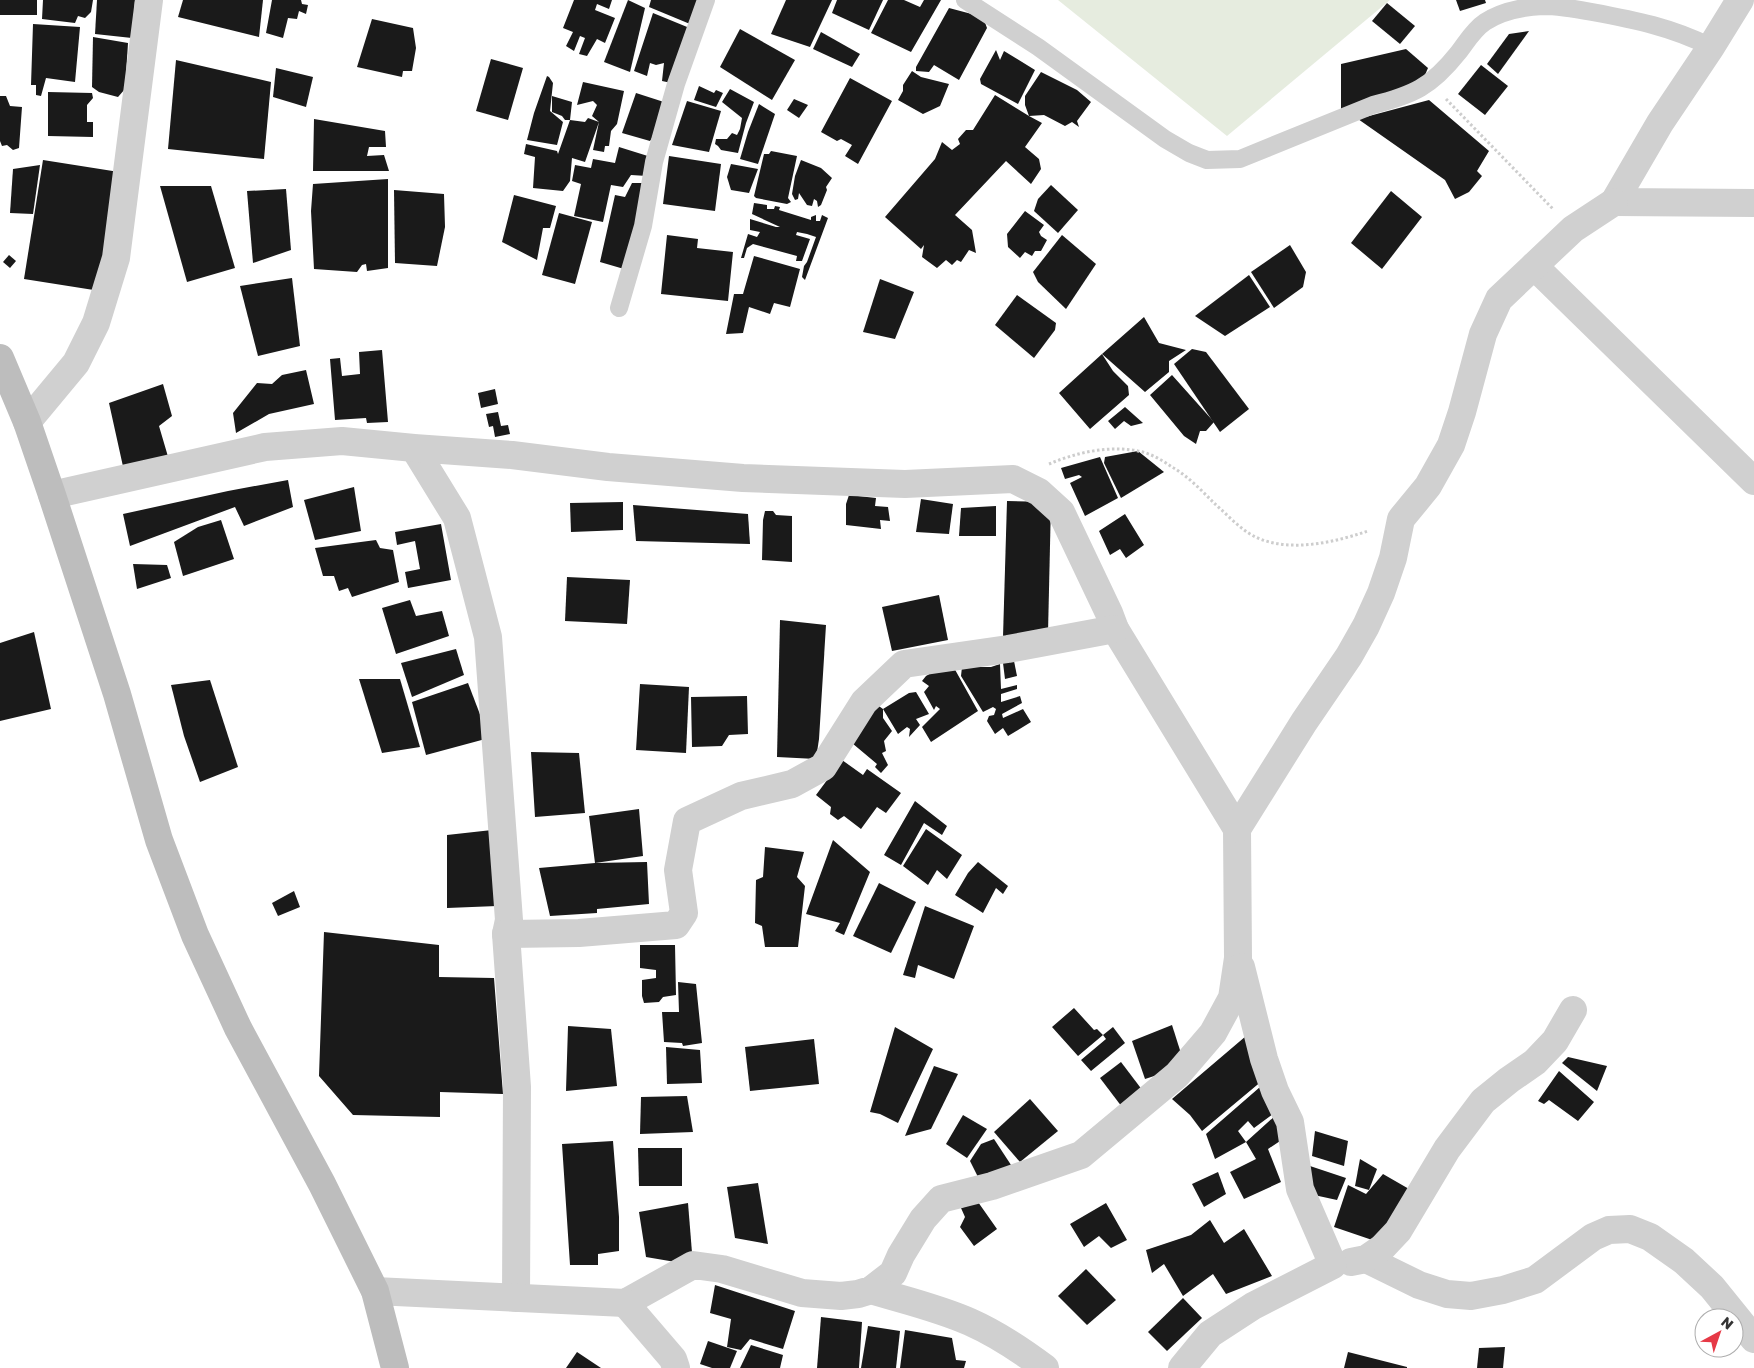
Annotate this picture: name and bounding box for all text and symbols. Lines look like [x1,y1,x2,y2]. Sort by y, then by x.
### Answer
north arrow [1694,1308,1744,1358]
text: N [1718,1313,1737,1333]

